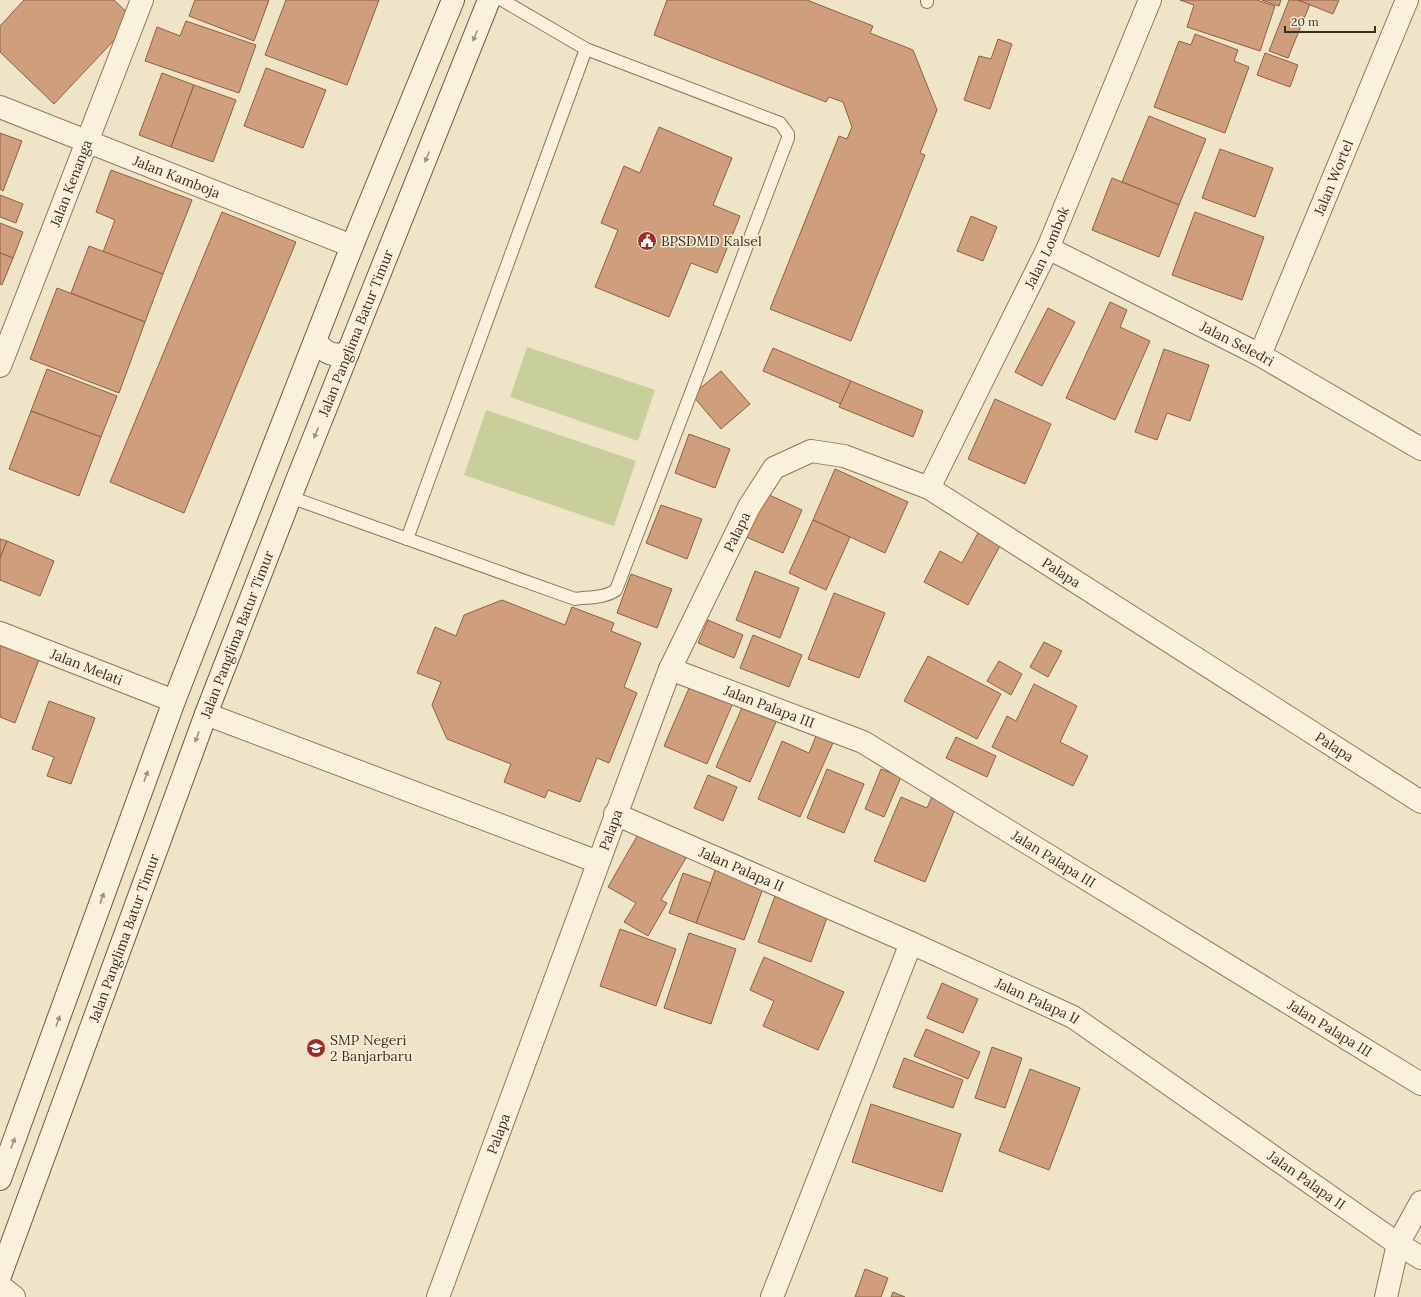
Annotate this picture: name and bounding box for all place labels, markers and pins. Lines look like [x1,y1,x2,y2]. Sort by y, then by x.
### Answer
public building icon: BPSDMD Kalsel [636,230,658,252]
place label: BPSDMD Kalsel [661,232,762,250]
place label: SMP Negeri 2 Banjarbaru [330,1031,412,1065]
school or university icon: SMP Negeri 2 Banjarbaru [305,1037,327,1059]

